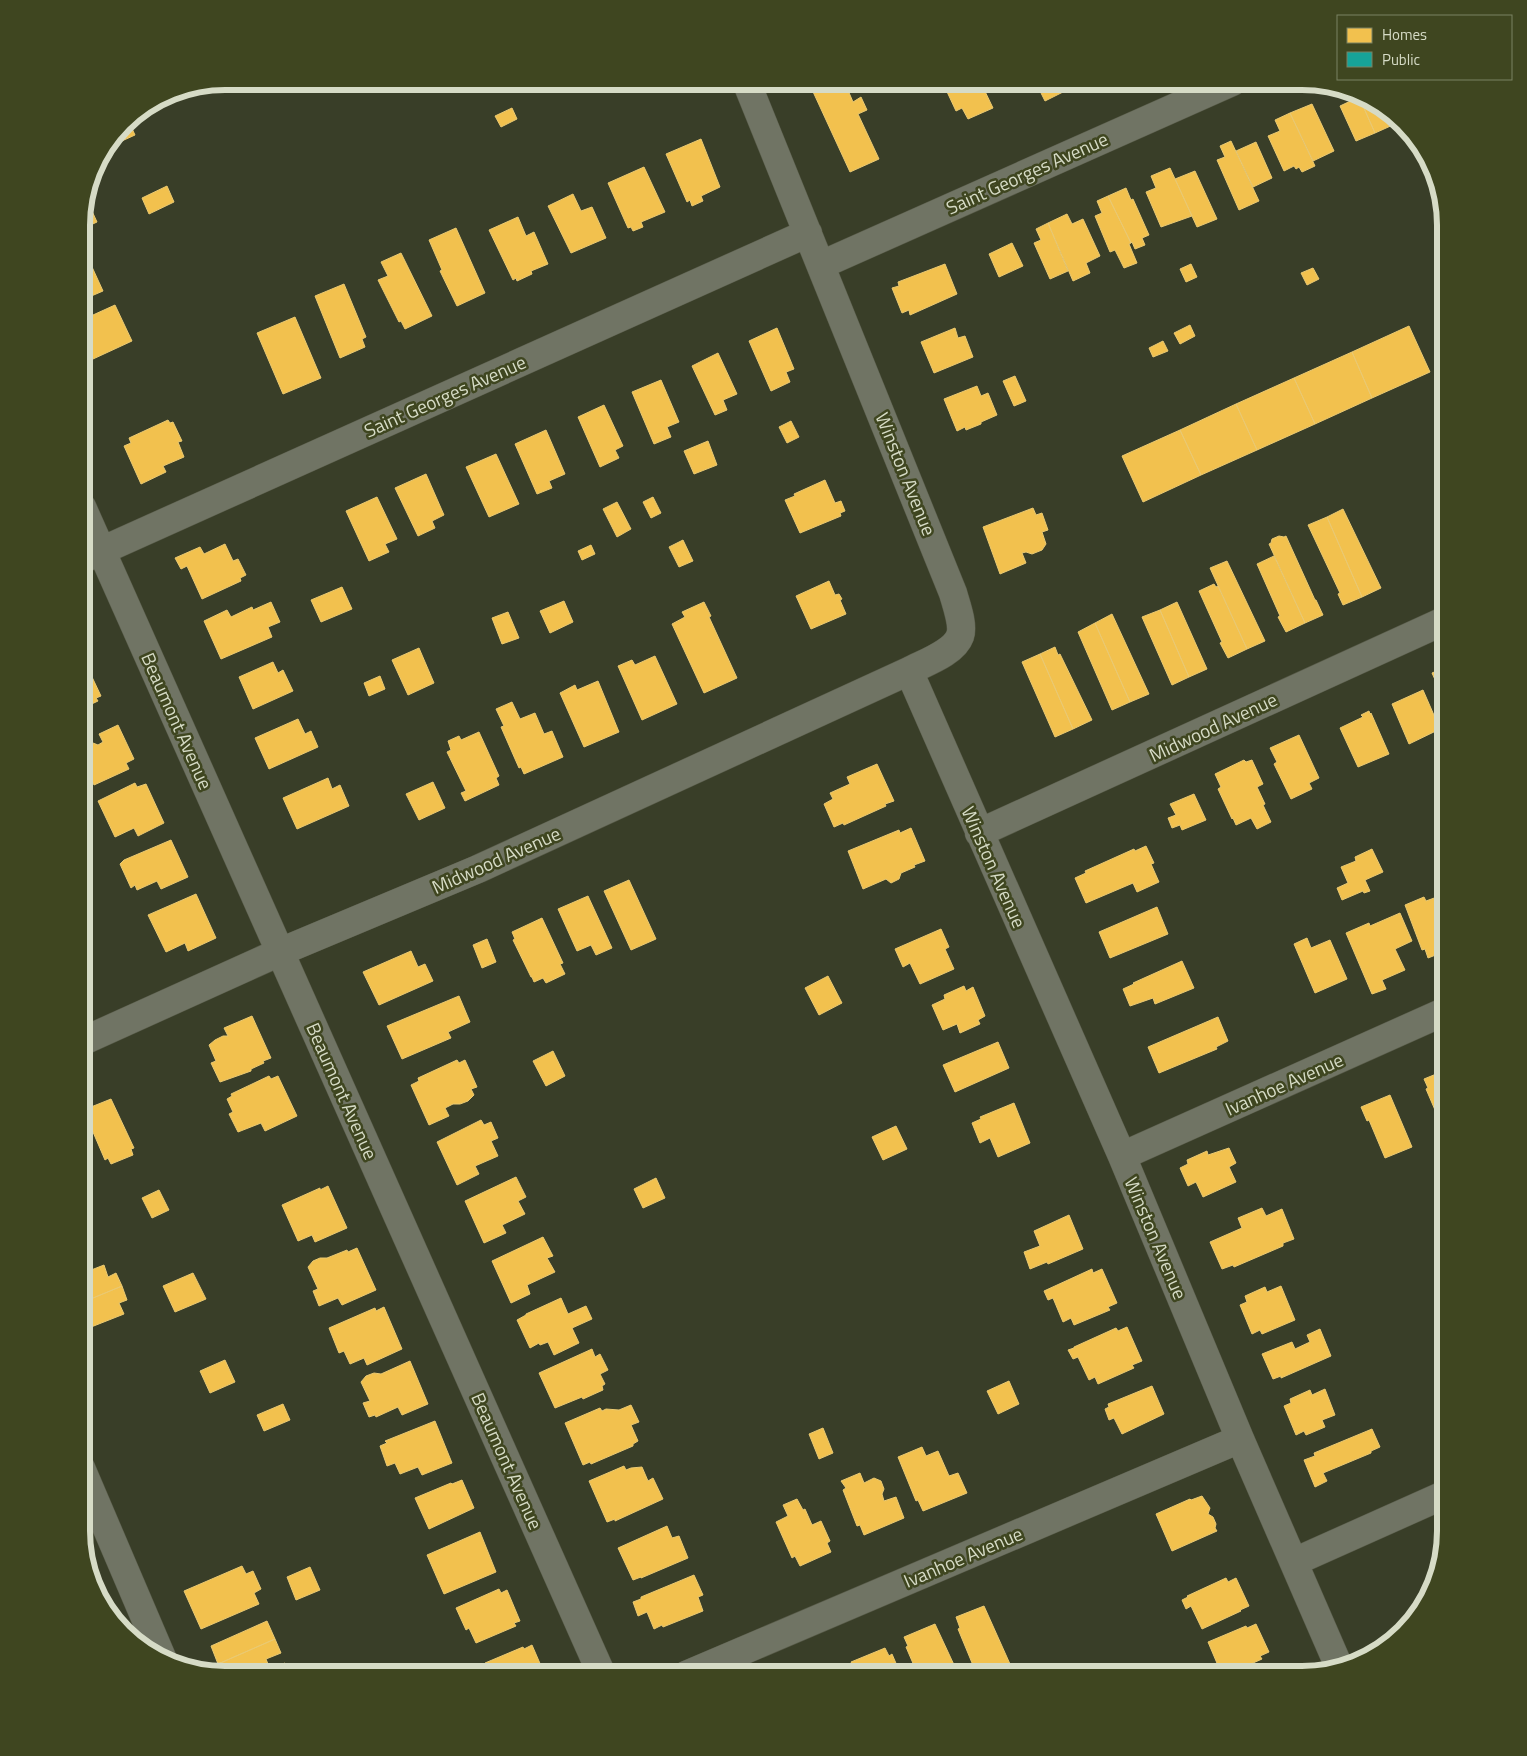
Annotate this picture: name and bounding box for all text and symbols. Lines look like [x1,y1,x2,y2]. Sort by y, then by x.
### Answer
legend [1337,15,1512,80]
text: Homes [1382,23,1427,46]
text: Public [1382,48,1420,71]
street label: Saint Georges Avenue [941,124,1112,221]
street label: Saint Georges Avenue [359,347,530,444]
street label: Winston Avenue [869,408,944,540]
street label: Beaumont Avenue [134,648,221,794]
street label: Midwood Avenue [1144,684,1282,769]
street label: Winston Avenue [955,801,1034,932]
street label: Midwood Avenue [427,818,565,901]
street label: Beaumont Avenue [299,1018,386,1164]
street label: Ivanhoe Avenue [1220,1045,1348,1123]
street label: Winston Avenue [1118,1172,1195,1304]
street label: Beaumont Avenue [464,1388,551,1534]
street label: Ivanhoe Avenue [899,1518,1027,1595]

